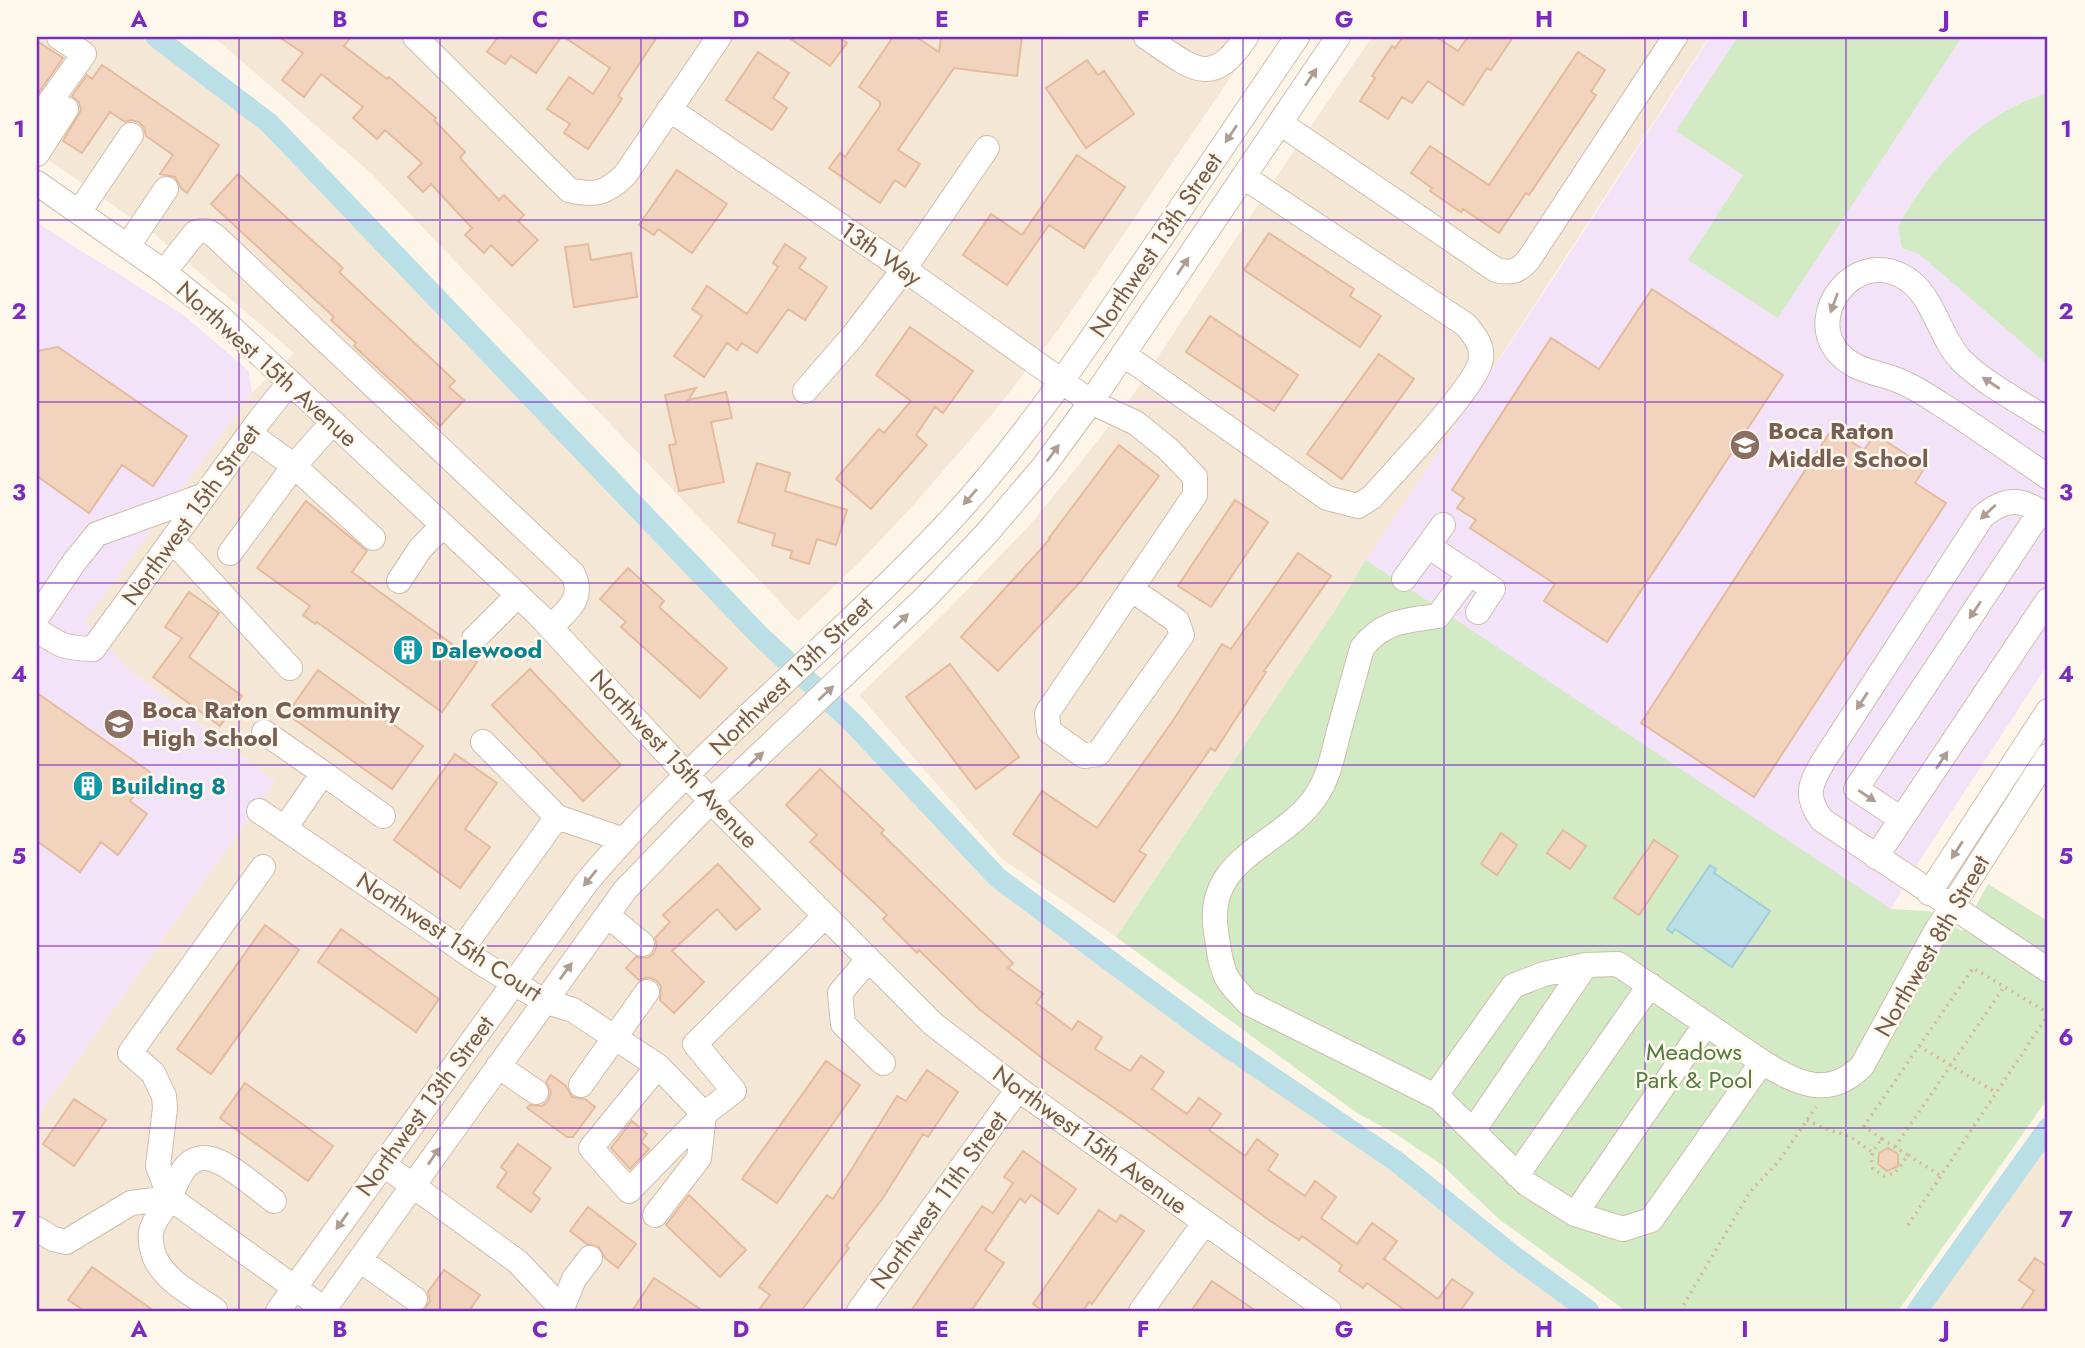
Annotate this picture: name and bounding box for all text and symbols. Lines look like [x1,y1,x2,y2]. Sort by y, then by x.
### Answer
text: A [130,2,148,36]
text: B [332,2,348,36]
text: C [532,2,548,36]
text: D [733,2,750,36]
text: E [935,2,949,36]
text: F [1137,2,1149,36]
text: G [1335,2,1353,36]
text: H [1535,2,1553,36]
text: I [1741,2,1749,36]
text: J [1938,2,1950,36]
one-way arrow [1304,68,1317,87]
text: 1 [13,112,25,146]
text: 1 [2060,112,2072,146]
one-way arrow [1225,124,1238,144]
street label: Northwest 13th Street [1081,145,1231,344]
street label: 13th Way [833,213,930,295]
one-way arrow [1176,257,1190,275]
street label: Northwest 15th Avenue [169,272,366,455]
one-way arrow [1828,293,1839,314]
text: 2 [11,294,27,328]
text: 2 [2058,294,2074,328]
one-way arrow [1982,376,2000,390]
place label: Boca Raton Middle School [1768,413,1928,476]
street label: Northwest 15th Street [113,417,268,612]
school or university icon: Boca Raton Middle School [1728,428,1762,462]
one-way arrow [1046,444,1060,462]
text: 3 [12,475,26,509]
text: 3 [2059,475,2073,509]
one-way arrow [962,488,978,506]
one-way arrow [1980,504,1997,520]
street label: Northwest 13th Street [701,588,881,763]
one-way arrow [1969,600,1982,619]
one-way arrow [892,614,909,630]
place label: Dalewood [431,632,542,667]
building icon: Dalewood [391,633,425,667]
text: 4 [11,657,27,691]
text: 4 [2058,657,2074,691]
street label: Northwest 15th Avenue [582,661,767,856]
one-way arrow [817,685,834,701]
place label: Boca Raton Community High School [142,692,401,755]
one-way arrow [1856,692,1869,711]
school or university icon: Boca Raton Community High School [102,707,136,741]
one-way arrow [1935,750,1948,769]
one-way arrow [747,751,764,767]
place label: Building 8 [111,768,226,803]
building icon: Building 8 [71,769,105,803]
one-way arrow [1858,789,1876,803]
text: 5 [12,839,26,873]
text: 5 [2059,839,2073,873]
one-way arrow [1951,840,1964,860]
street label: Northwest 8th Street [1865,848,1998,1043]
street label: Northwest 15th Court [350,863,549,1010]
one-way arrow [583,869,598,887]
one-way arrow [559,962,573,980]
street label: Northwest 13th Street [347,1008,502,1203]
text: 6 [11,1020,27,1054]
text: 6 [2058,1020,2074,1054]
park label: Meadows Park & Pool [1635,1034,1753,1097]
street label: Northwest 15th Avenue [985,1057,1195,1222]
street label: Northwest 11th Street [862,1103,1016,1296]
one-way arrow [427,1147,441,1165]
text: 7 [12,1202,26,1236]
text: 7 [2059,1202,2073,1236]
one-way arrow [335,1212,349,1230]
text: A [130,1312,148,1346]
text: B [332,1312,348,1346]
text: C [532,1312,548,1346]
text: D [733,1312,750,1346]
text: E [935,1312,949,1346]
text: F [1137,1312,1149,1346]
text: G [1335,1312,1353,1346]
text: H [1535,1312,1553,1346]
text: I [1741,1312,1749,1346]
text: J [1938,1312,1950,1346]

